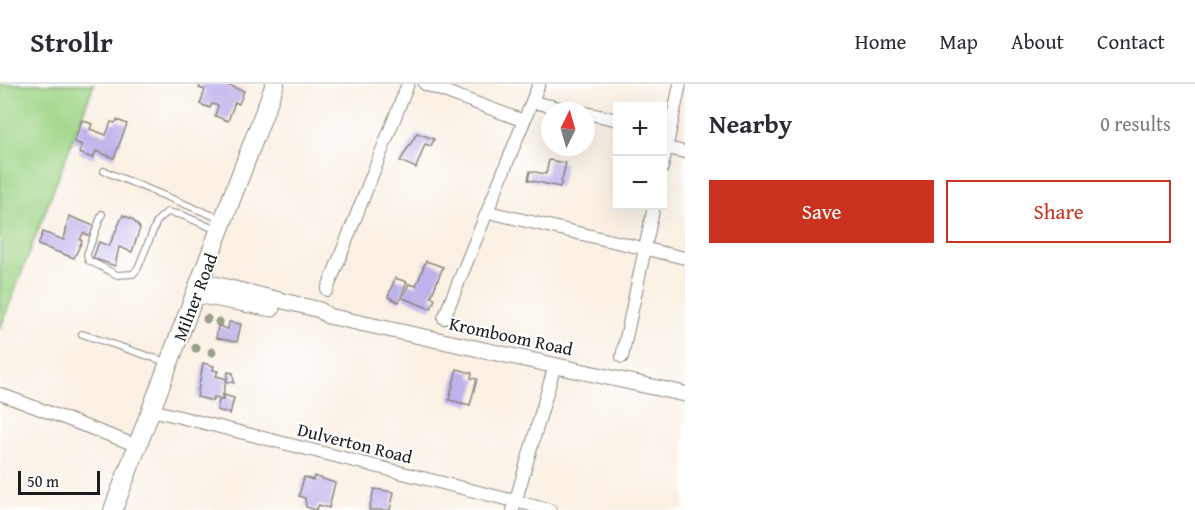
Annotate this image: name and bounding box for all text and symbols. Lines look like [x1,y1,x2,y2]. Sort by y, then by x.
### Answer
text: Strollr [30,21,113,62]
text: Home [855,26,906,57]
text: Map [939,26,978,57]
text: About [1011,26,1064,57]
text: Contact [1097,26,1165,57]
north arrow [541,102,595,156]
map controls [613,102,667,210]
button: + [613,102,667,156]
text: Nearby [709,104,792,143]
text: 0 results [1100,109,1171,138]
button: − [613,156,667,210]
button: Save [709,180,934,243]
button: Share [946,180,1171,243]
street label: Milner Road [166,249,224,345]
street label: Kromboom Road [447,310,576,362]
street label: Dulverton Road [295,416,416,470]
scale bar [18,468,100,496]
text: 50 m [27,469,59,493]

